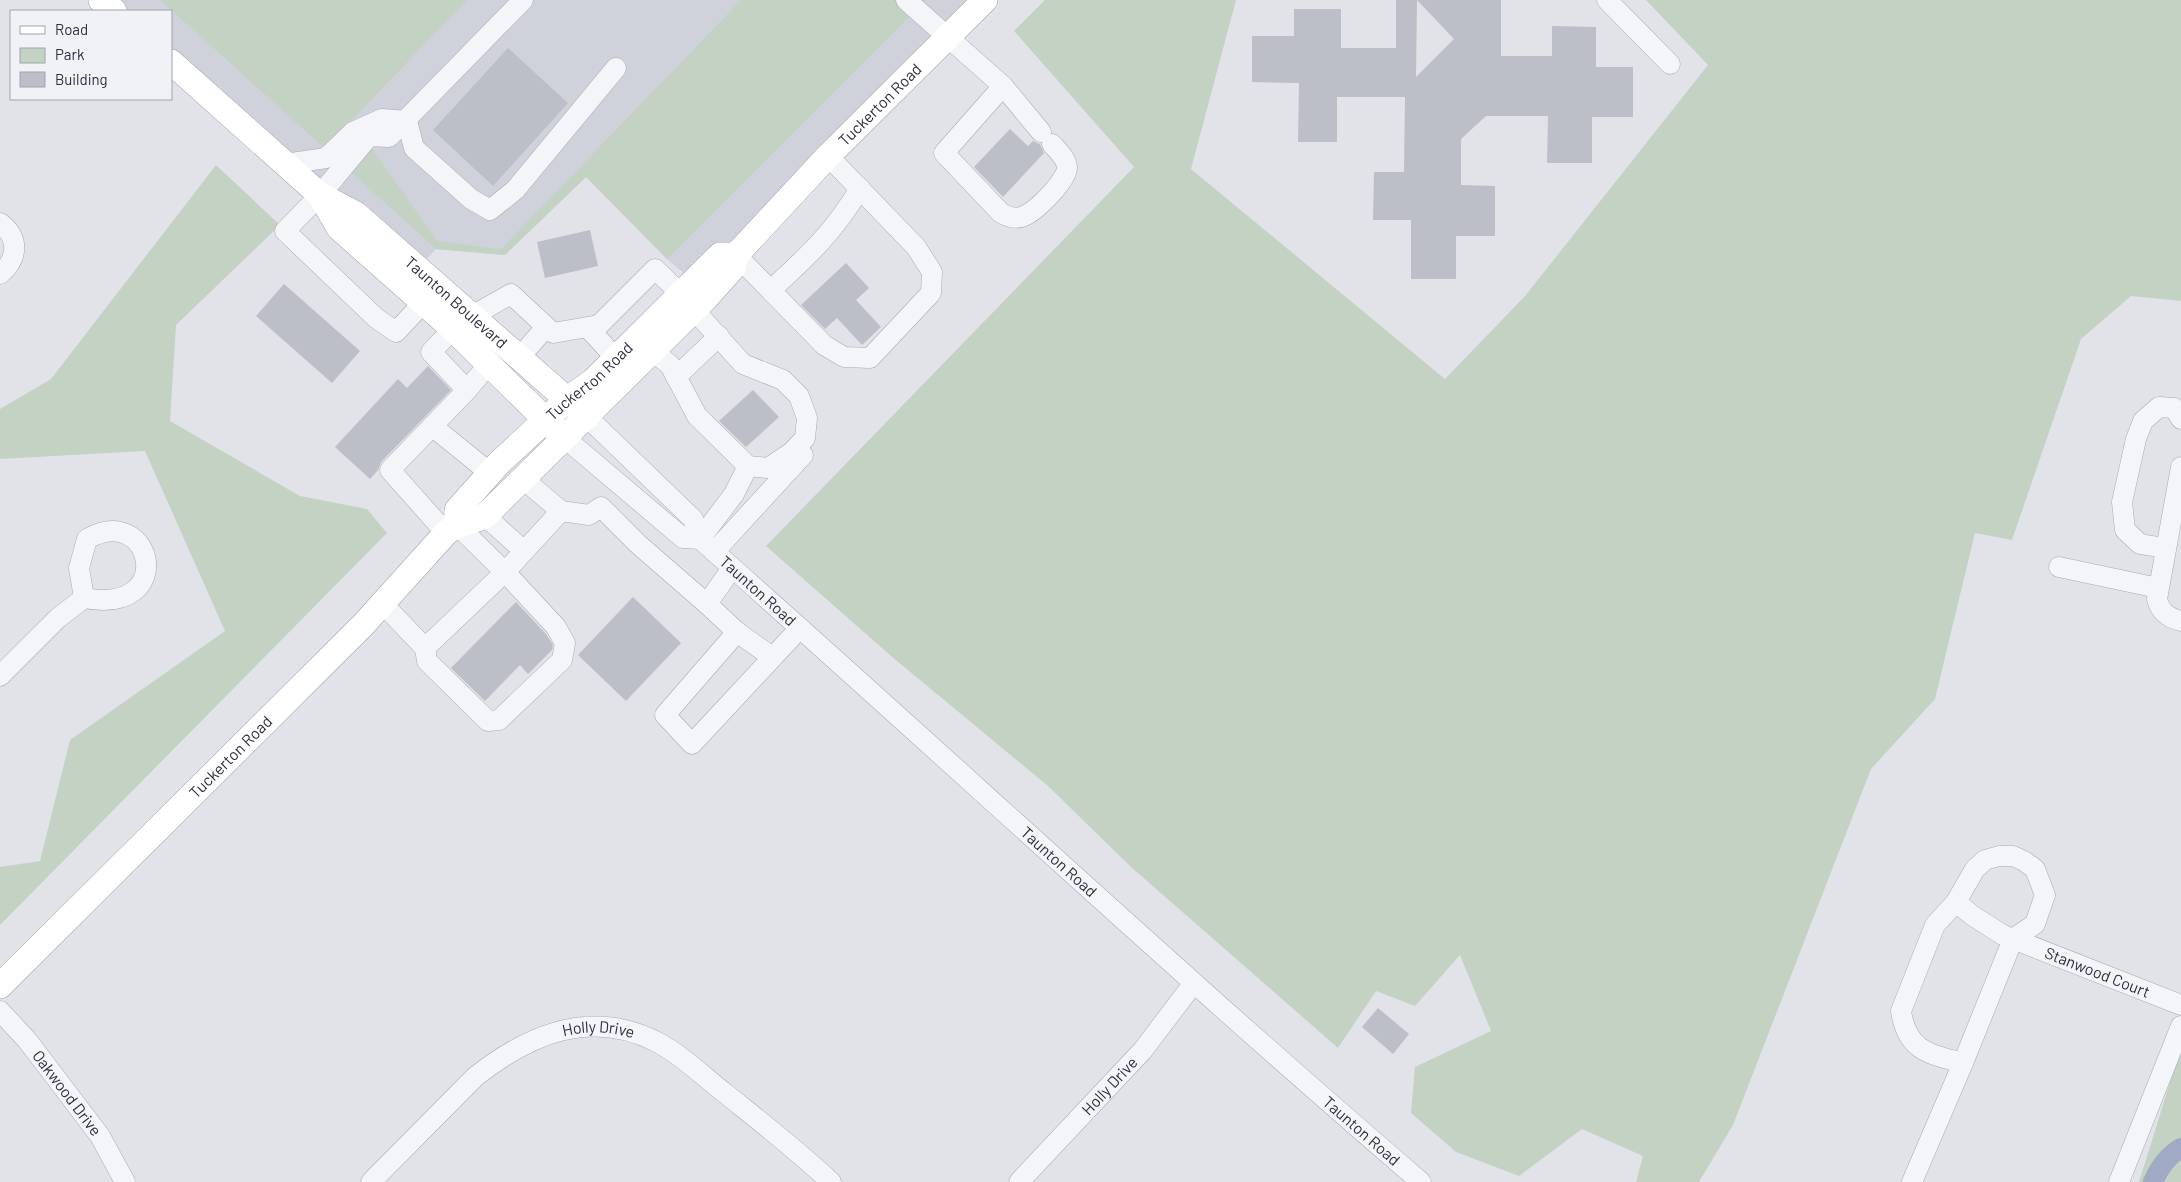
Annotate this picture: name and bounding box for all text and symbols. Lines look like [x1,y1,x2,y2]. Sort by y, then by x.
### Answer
legend [10,10,172,100]
text: Road [55,20,88,38]
text: Park [55,45,85,63]
street label: Tuckerton Road [834,59,925,149]
text: Building [55,70,108,88]
street label: Taunton Boulevard [402,252,512,352]
street label: Tuckerton Road [542,338,636,424]
street label: Taunton Road [716,551,801,629]
street label: Tuckerton Road [185,711,276,802]
street label: Taunton Road [1017,822,1101,900]
street label: Stanwood Court [2042,942,2153,1001]
street label: Holly Drive [560,1016,637,1041]
street label: Oakwood Drive [29,1046,106,1139]
street label: Holly Drive [1077,1052,1141,1119]
street label: Taunton Road [1320,1092,1404,1169]

